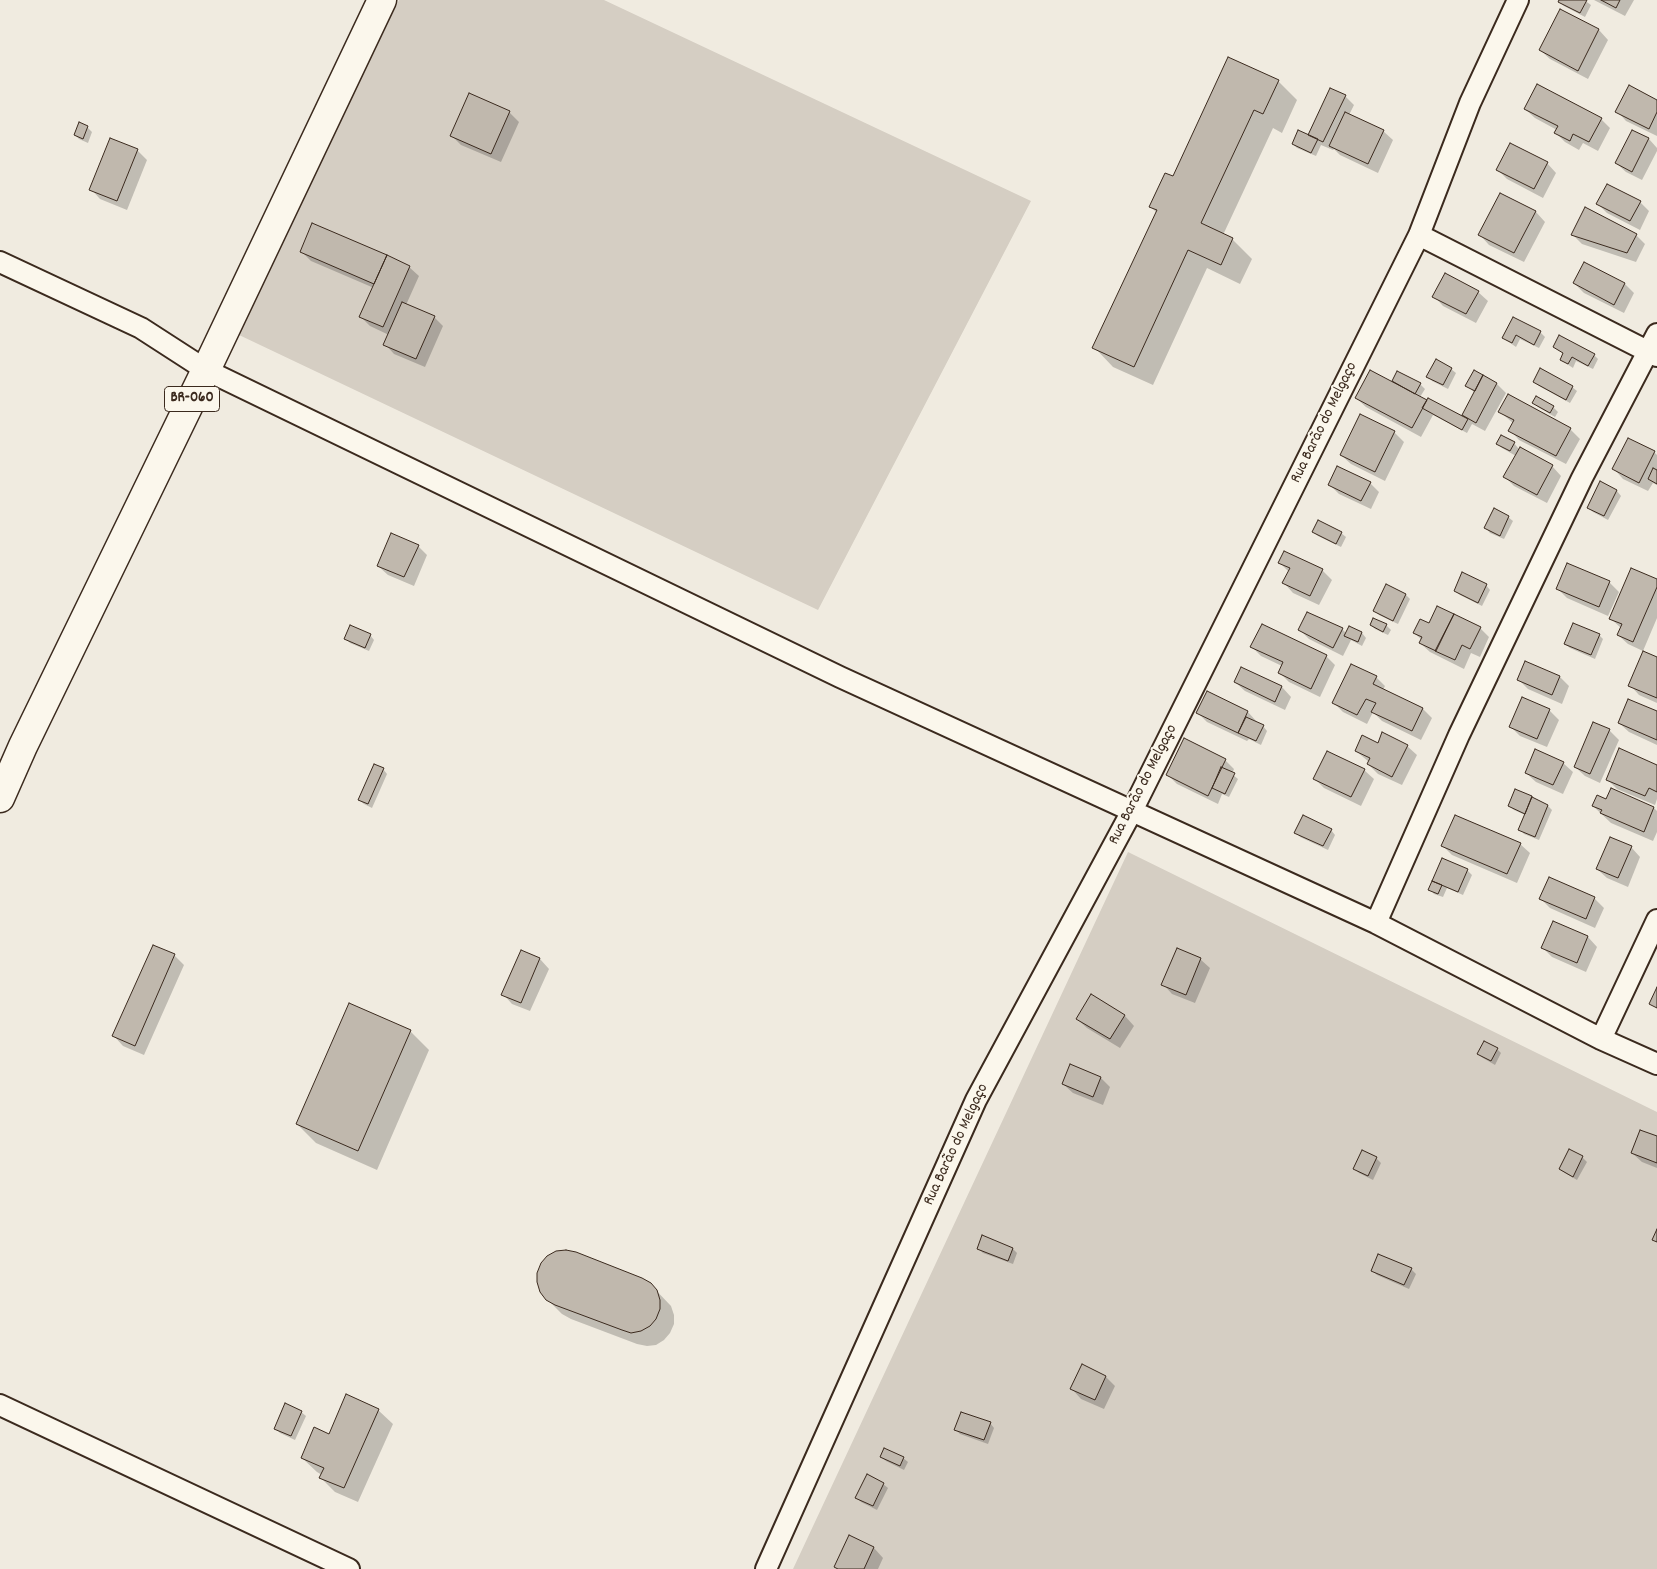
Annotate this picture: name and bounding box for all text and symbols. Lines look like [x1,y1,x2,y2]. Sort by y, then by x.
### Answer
street label: Rua Barão do Melgaço [1287,359,1363,487]
road number: BR-060 [164,386,220,412]
street label: Rua Barão do Melgaço [1105,722,1183,848]
street label: Rua Barão do Melgaço [920,1081,994,1209]

